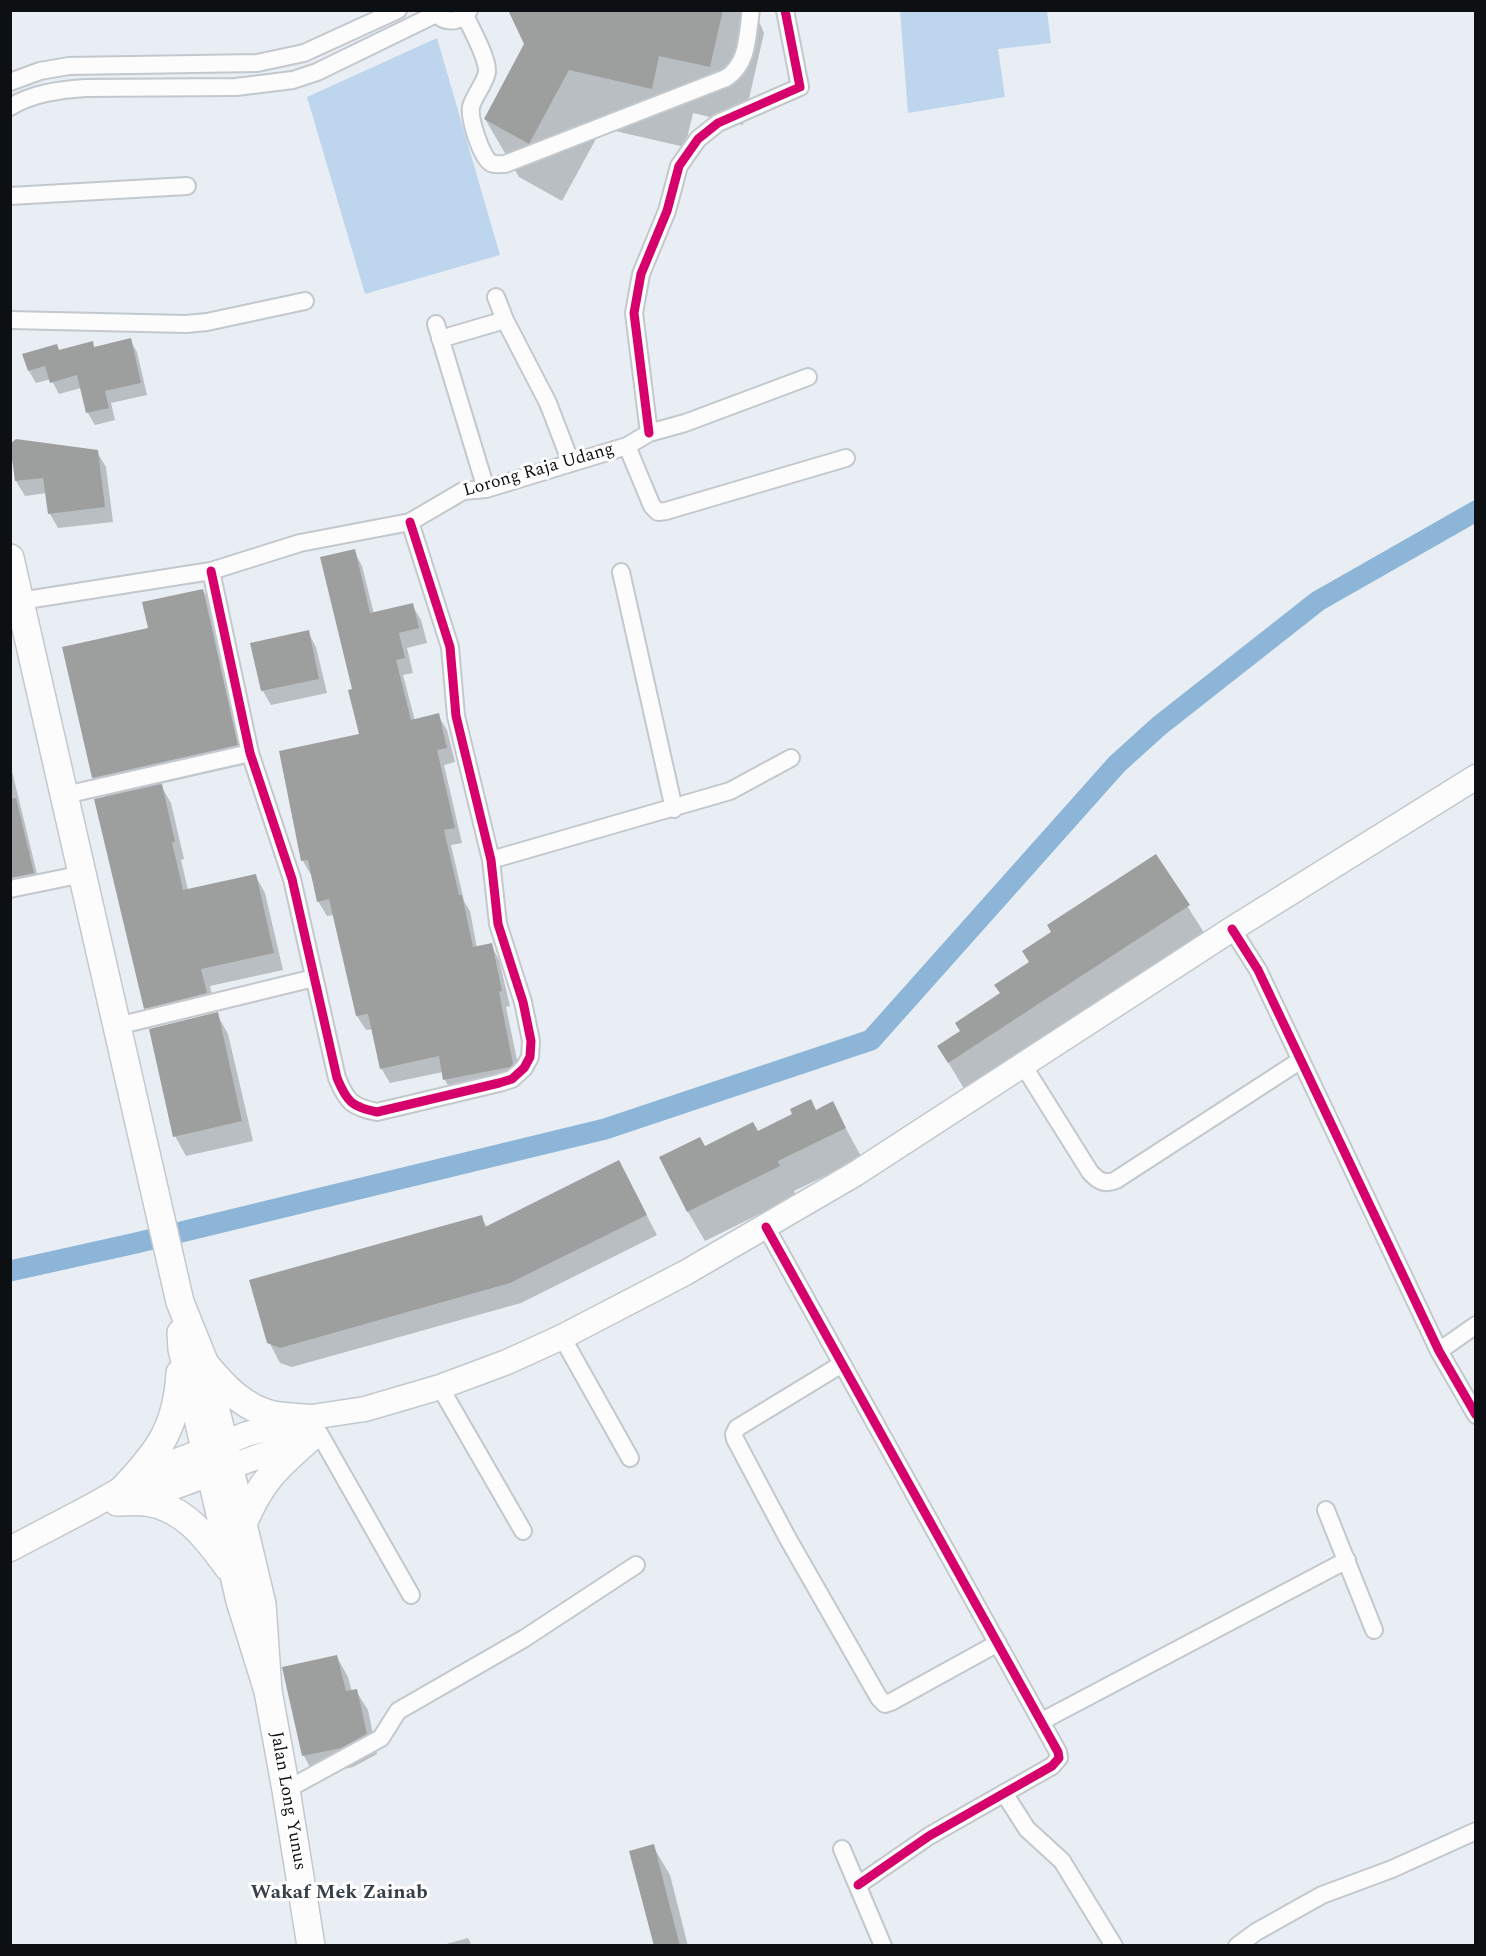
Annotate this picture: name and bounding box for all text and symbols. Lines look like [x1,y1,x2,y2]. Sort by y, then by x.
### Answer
street label: Lorong Raja Udang [461,439,617,503]
street label: Jalan Long Yunus [264,1730,310,1872]
district label: Wakaf Mek Zainab [250,1882,428,1906]

